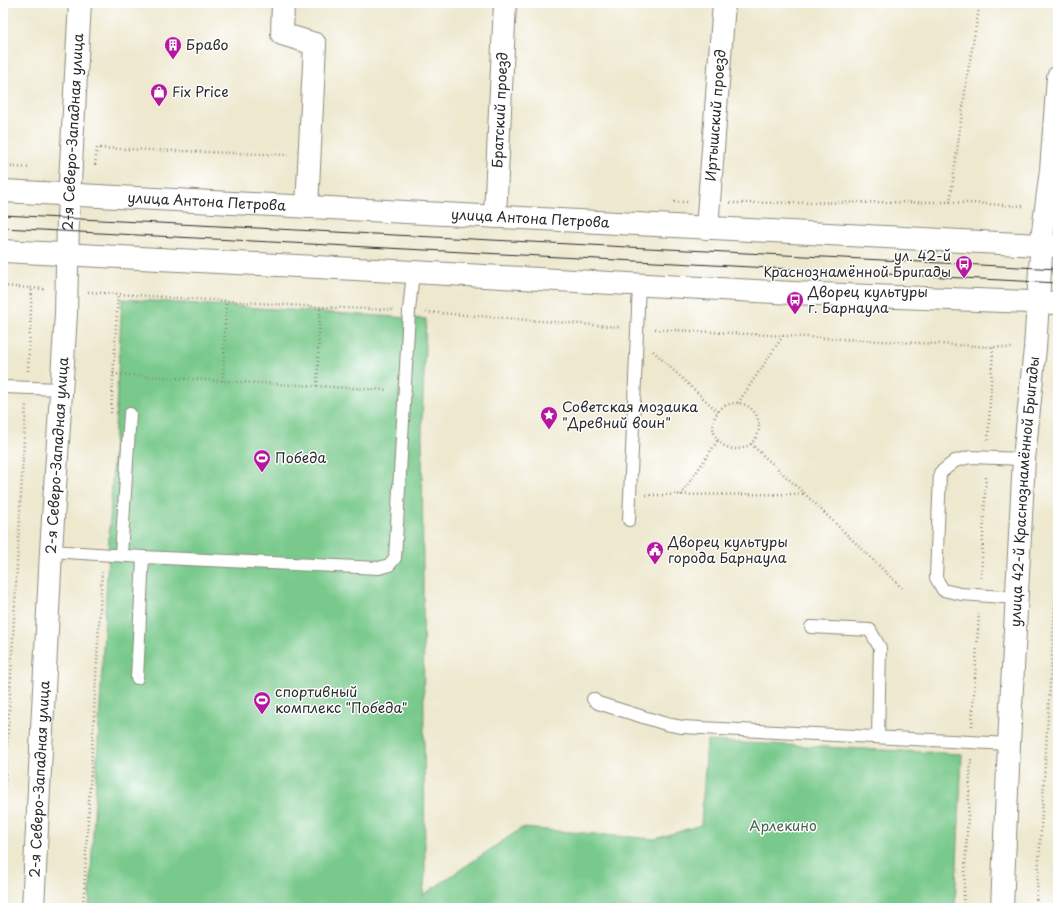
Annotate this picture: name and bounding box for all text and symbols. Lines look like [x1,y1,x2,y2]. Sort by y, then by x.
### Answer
street label: 2-я Северо-Западная улица [57,33,88,231]
place label: Браво [186,34,229,55]
building icon: Браво [163,35,183,60]
street label: Иртышский проезд [700,48,730,182]
street label: Братский проезд [486,52,513,169]
place label: Fix Price [172,81,229,102]
shop icon: Fix Price [149,82,169,107]
street label: улица Антона Петрова [127,187,287,216]
street label: улица Антона Петрова [451,203,610,233]
place label: ул. 42-й Краснознамённой Бригады [764,245,951,282]
bus stop icon: ул. 42-й Краснознамённой Бригады [954,254,974,279]
place label: Дворец культуры г. Барнаула [807,281,928,318]
bus stop icon: Дворец культуры г. Барнаула [785,290,805,315]
street label: улица 42-й Краснознамённой Бригады [1004,355,1044,627]
street label: 2-я Северо-Западная улица [40,356,73,555]
place label: Советская мозаика "Древний воин" [562,396,698,433]
place icon: Советская мозаика "Древний воин" [539,405,559,430]
place label: Победа [275,447,326,468]
sports icon: Победа [252,448,272,473]
place label: Дворец культуры города Барнаула [667,531,788,568]
public building icon: Дворец культуры города Барнаула [645,540,665,565]
street label: 2-я Северо-Западная улица [24,680,54,878]
place label: спортивный комплекс "Победа" [275,681,408,718]
sports icon: спортивный комплекс "Победа" [252,690,272,715]
park label: Арлекино [749,815,817,836]

